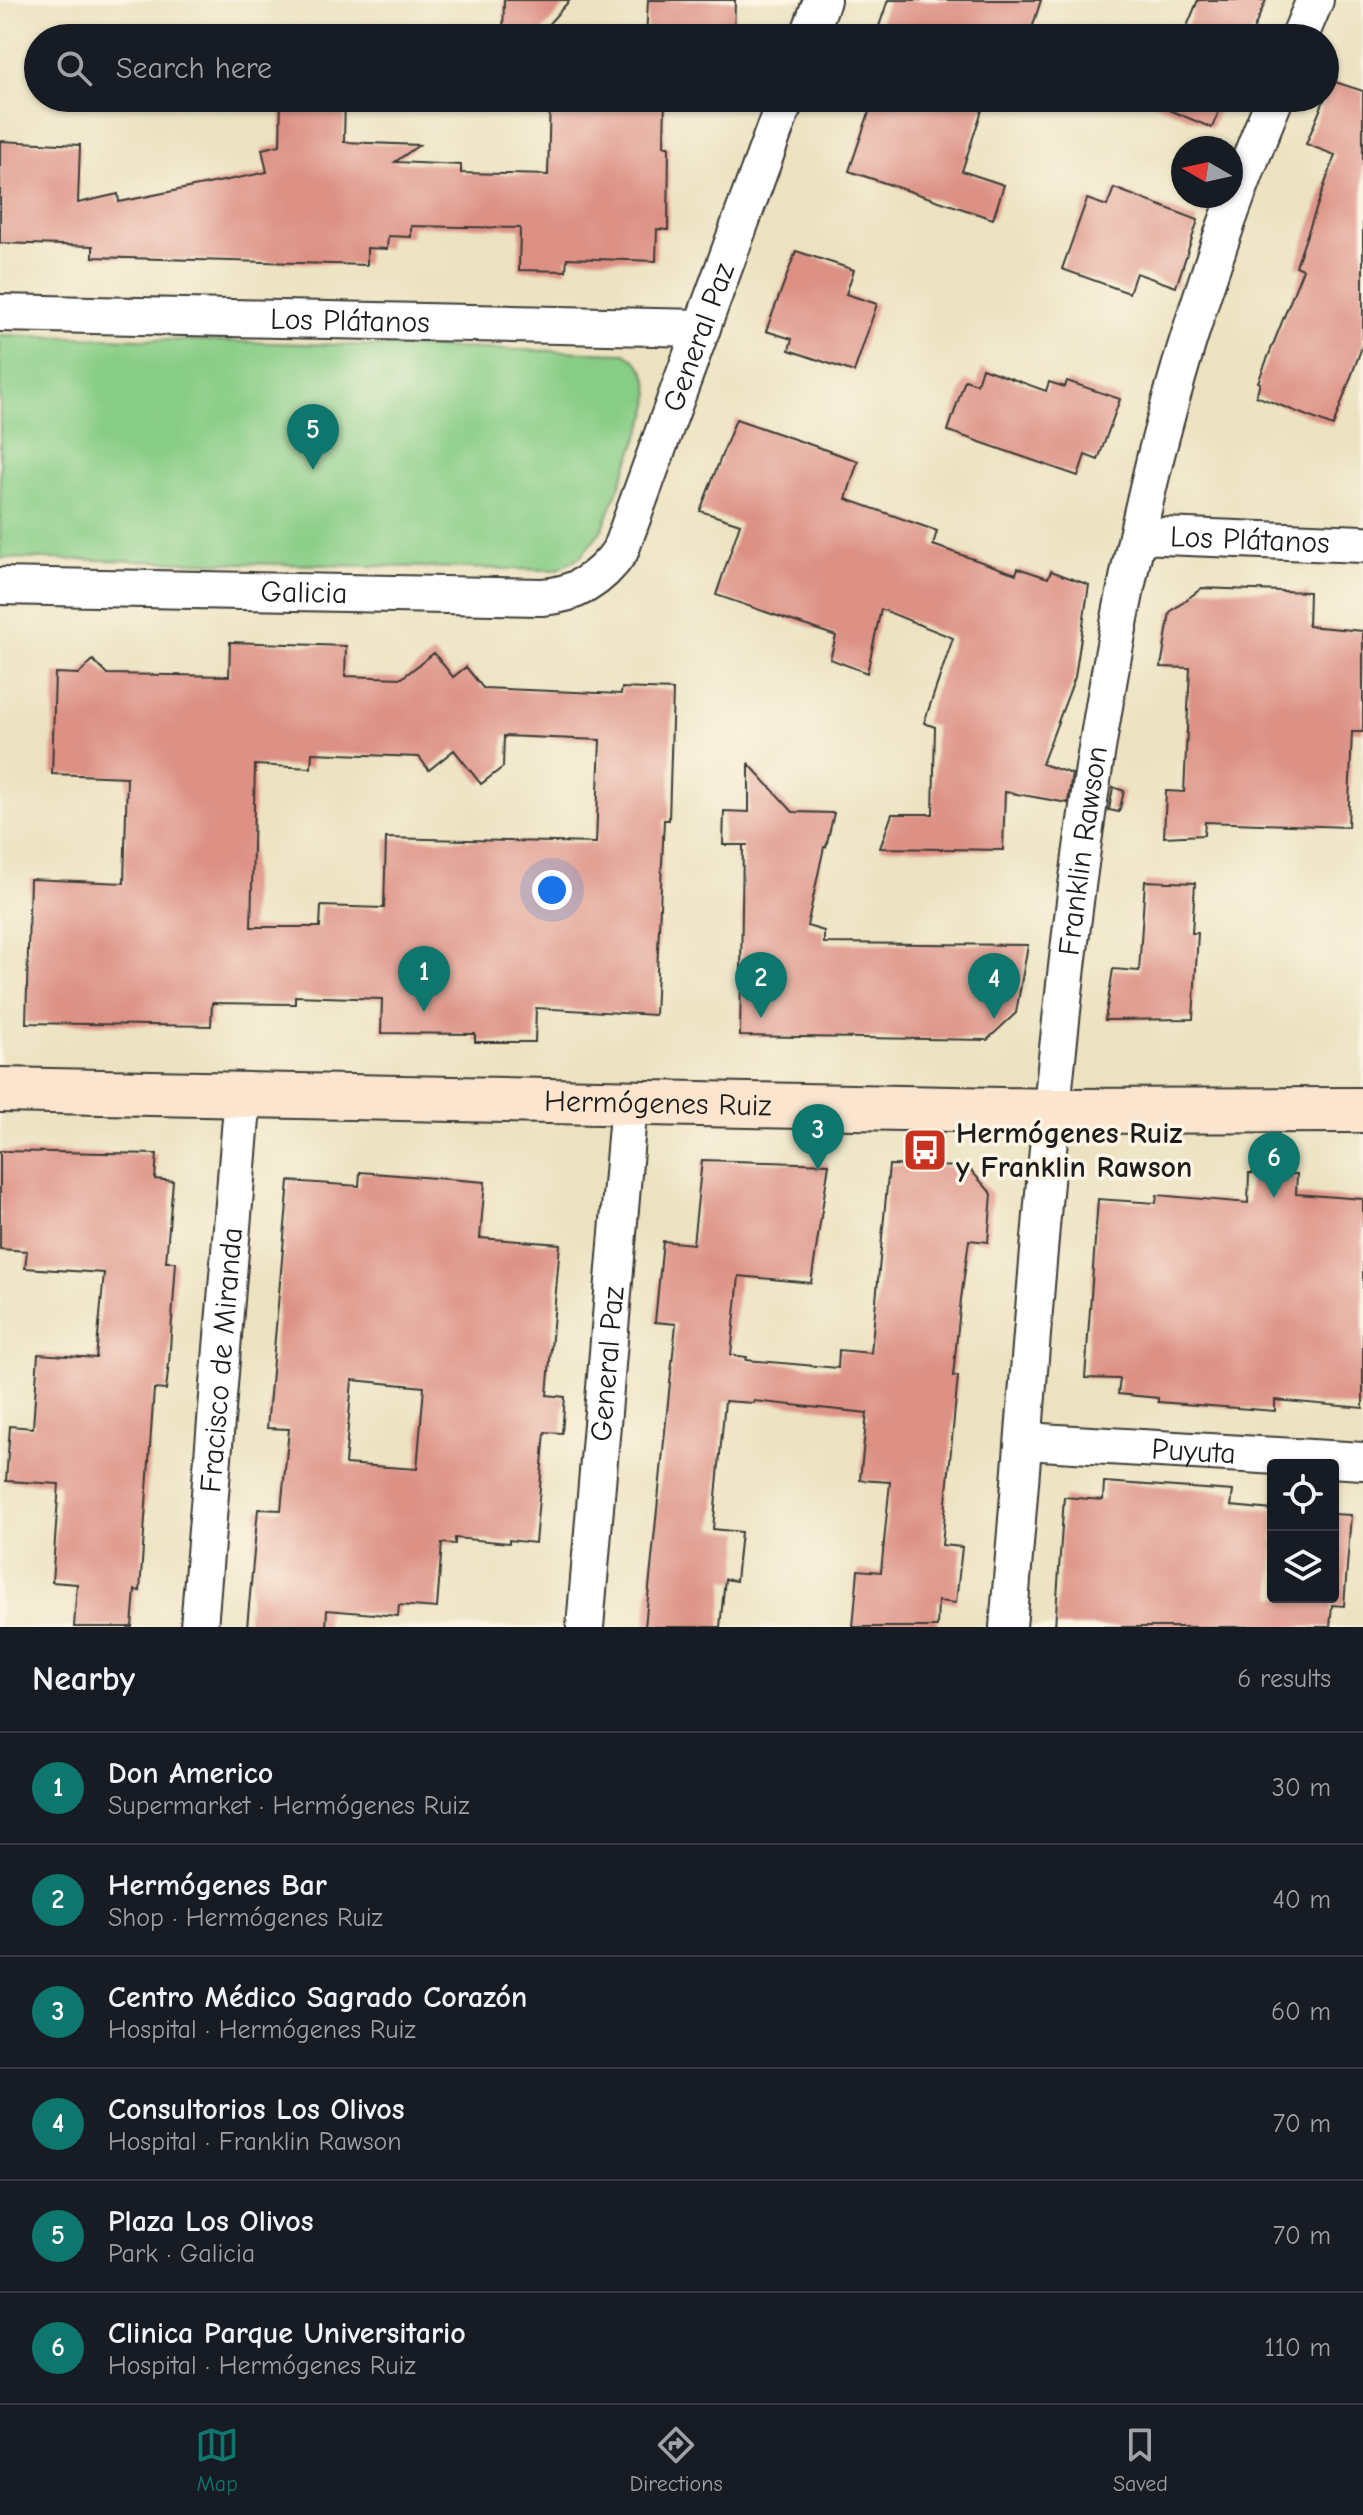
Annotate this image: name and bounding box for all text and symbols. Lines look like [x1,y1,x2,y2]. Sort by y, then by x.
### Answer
search box [24,24,1339,112]
icon: search [52,46,96,90]
text: Search here [116,51,272,86]
north arrow [1171,136,1243,208]
street label: General Paz [656,258,742,416]
street label: Los Plátanos [270,302,430,340]
pin: 5 [287,404,339,470]
street label: Los Plátanos [1169,519,1330,561]
street label: Galicia [260,574,348,611]
street label: Franklin Rawson [1051,744,1115,957]
your location [532,870,572,910]
pin: 1 [398,946,450,1012]
pin: 2 [735,952,787,1018]
pin: 4 [968,953,1020,1019]
street label: Hermógenes Ruiz [544,1084,772,1123]
pin: 3 [792,1104,844,1170]
place label: Hermógenes Ruiz y Franklin Rawson [956,1116,1192,1185]
bus stop icon: Hermógenes Ruiz y Franklin Rawson [901,1126,949,1174]
pin: 6 [1248,1132,1300,1198]
street label: Fracisco de Miranda [193,1226,250,1494]
street label: General Paz [584,1285,631,1443]
street label: Puyuta [1151,1432,1237,1471]
map controls [1267,1459,1339,1603]
button: locate [1267,1459,1339,1531]
button: layers [1267,1531,1339,1603]
text: Nearby [32,1659,135,1699]
text: 6 results [1237,1664,1331,1694]
text: Don Americo [108,1756,273,1791]
text: 1 [53,1773,63,1803]
text: 30 m [1272,1773,1331,1803]
text: Supermarket · Hermógenes Ruiz [108,1791,470,1821]
text: Hermógenes Bar [108,1868,327,1903]
text: 2 [52,1885,64,1915]
text: 40 m [1272,1885,1331,1915]
text: Shop · Hermógenes Ruiz [108,1903,383,1933]
text: Centro Médico Sagrado Corazón [108,1980,527,2015]
text: 3 [52,1997,64,2027]
text: 60 m [1271,1997,1331,2027]
text: Hospital · Hermógenes Ruiz [108,2015,416,2045]
text: Consultorios Los Olivos [108,2092,405,2127]
text: 4 [52,2109,64,2139]
text: 70 m [1273,2109,1331,2139]
text: Hospital · Franklin Rawson [108,2127,402,2157]
text: Plaza Los Olivos [108,2204,314,2239]
text: 5 [51,2221,65,2251]
text: 70 m [1273,2221,1331,2251]
text: Park · Galicia [108,2239,255,2269]
text: Clinica Parque Universitario [108,2316,466,2351]
text: 6 [51,2333,65,2363]
text: 110 m [1264,2333,1331,2363]
text: Hospital · Hermógenes Ruiz [108,2351,416,2381]
tab: Map [195,2423,239,2497]
tab: Directions [630,2423,723,2497]
tab: Saved [1113,2423,1168,2497]

